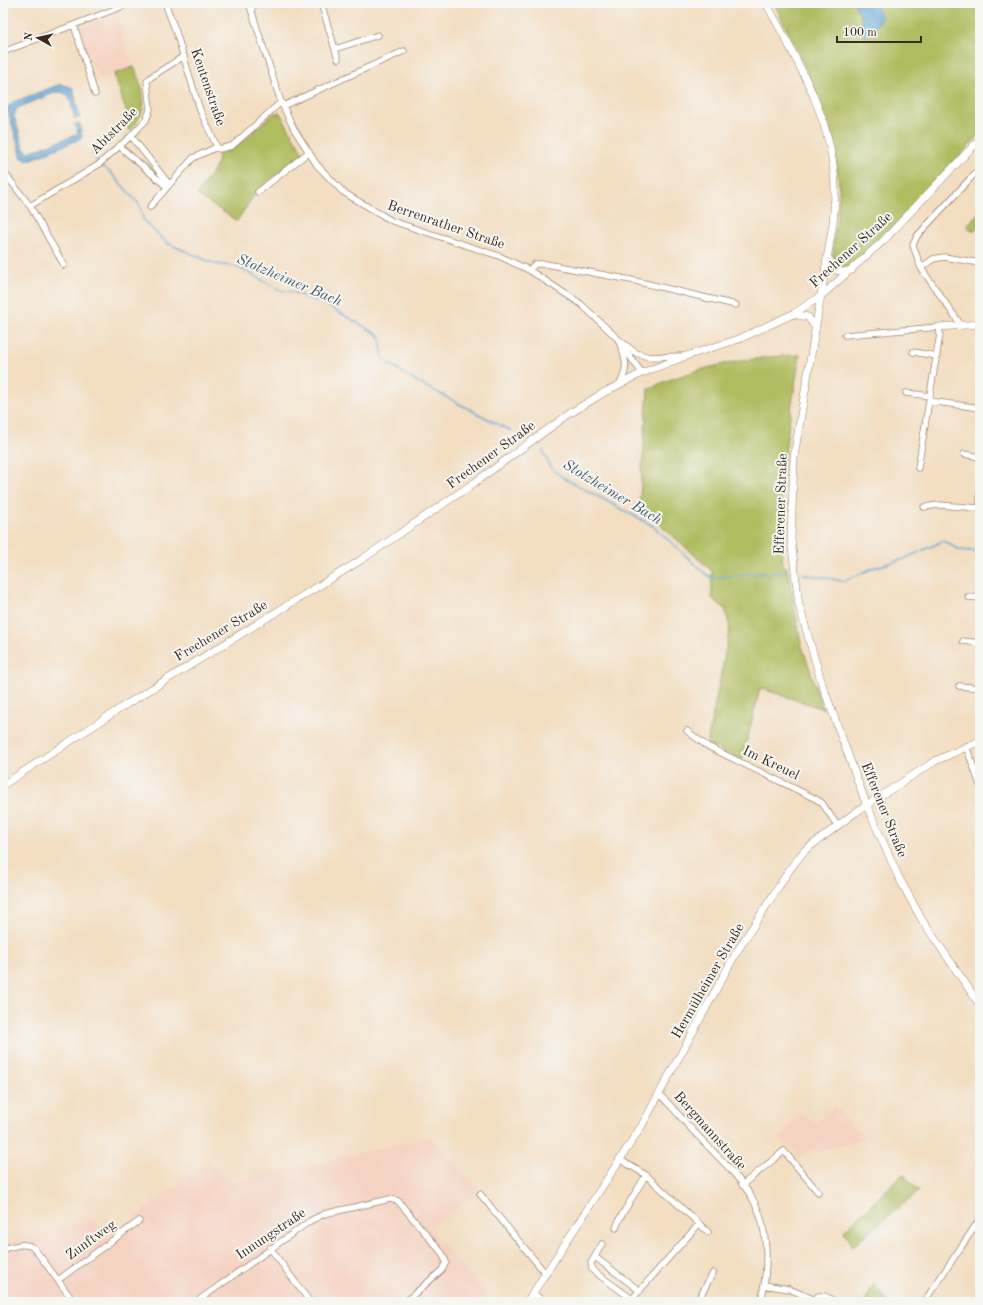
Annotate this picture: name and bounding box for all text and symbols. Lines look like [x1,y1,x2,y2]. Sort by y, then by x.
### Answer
north arrow [18,18,58,58]
scale bar [837,18,921,44]
text: 100 m [843,27,877,39]
text: N [24,31,36,42]
street label: Keutenstraße [188,47,228,127]
street label: Abtstraße [88,105,140,157]
street label: Berrenrather Straße [386,198,506,252]
street label: Frechener Straße [807,209,895,291]
water label: Stotzheimer Bach [234,252,344,310]
street label: Frechener Straße [444,418,538,492]
street label: Efferener Straße [772,453,790,555]
water label: Stotzheimer Bach [560,458,664,529]
street label: Frechener Straße [172,598,270,664]
street label: Im Kreuel [741,743,802,783]
street label: Efferener Straße [859,760,909,860]
street label: Hermülheimer Straße [669,921,747,1041]
street label: Bergmannstraße [671,1089,749,1173]
street label: Innungstraße [234,1206,308,1262]
street label: Zunftweg [63,1217,119,1263]

